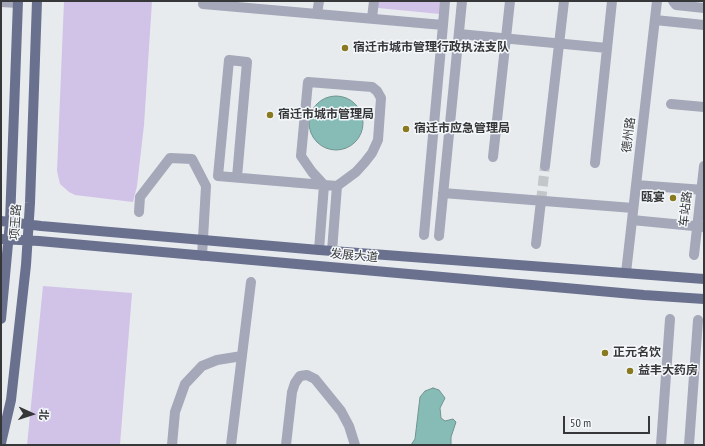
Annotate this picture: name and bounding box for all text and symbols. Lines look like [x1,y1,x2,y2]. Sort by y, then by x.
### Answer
place label: 宿迁市城市管理行政执法支队 [353,41,509,55]
marker: 宿迁市城市管理行政执法支队 [340,43,350,53]
place label: 宿迁市城市管理局 [278,108,374,122]
marker: 宿迁市城市管理局 [265,110,275,120]
street label: 德州路 [620,116,638,154]
place label: 宿迁市应急管理局 [414,122,510,136]
marker: 宿迁市应急管理局 [401,124,411,134]
street label: 车站路 [677,190,695,228]
place label: 瓯宴 [641,191,665,205]
marker: 瓯宴 [668,193,678,203]
street label: 项王路 [8,204,24,240]
street label: 发展大道 [329,247,379,265]
place label: 正元名饮 [613,346,661,360]
marker: 正元名饮 [600,348,610,358]
place label: 益丰大药房 [638,364,698,378]
marker: 益丰大药房 [625,366,635,376]
north arrow [12,394,52,434]
scale bar [565,408,652,434]
text: 北 [37,409,51,420]
text: 50 m [570,415,591,430]

